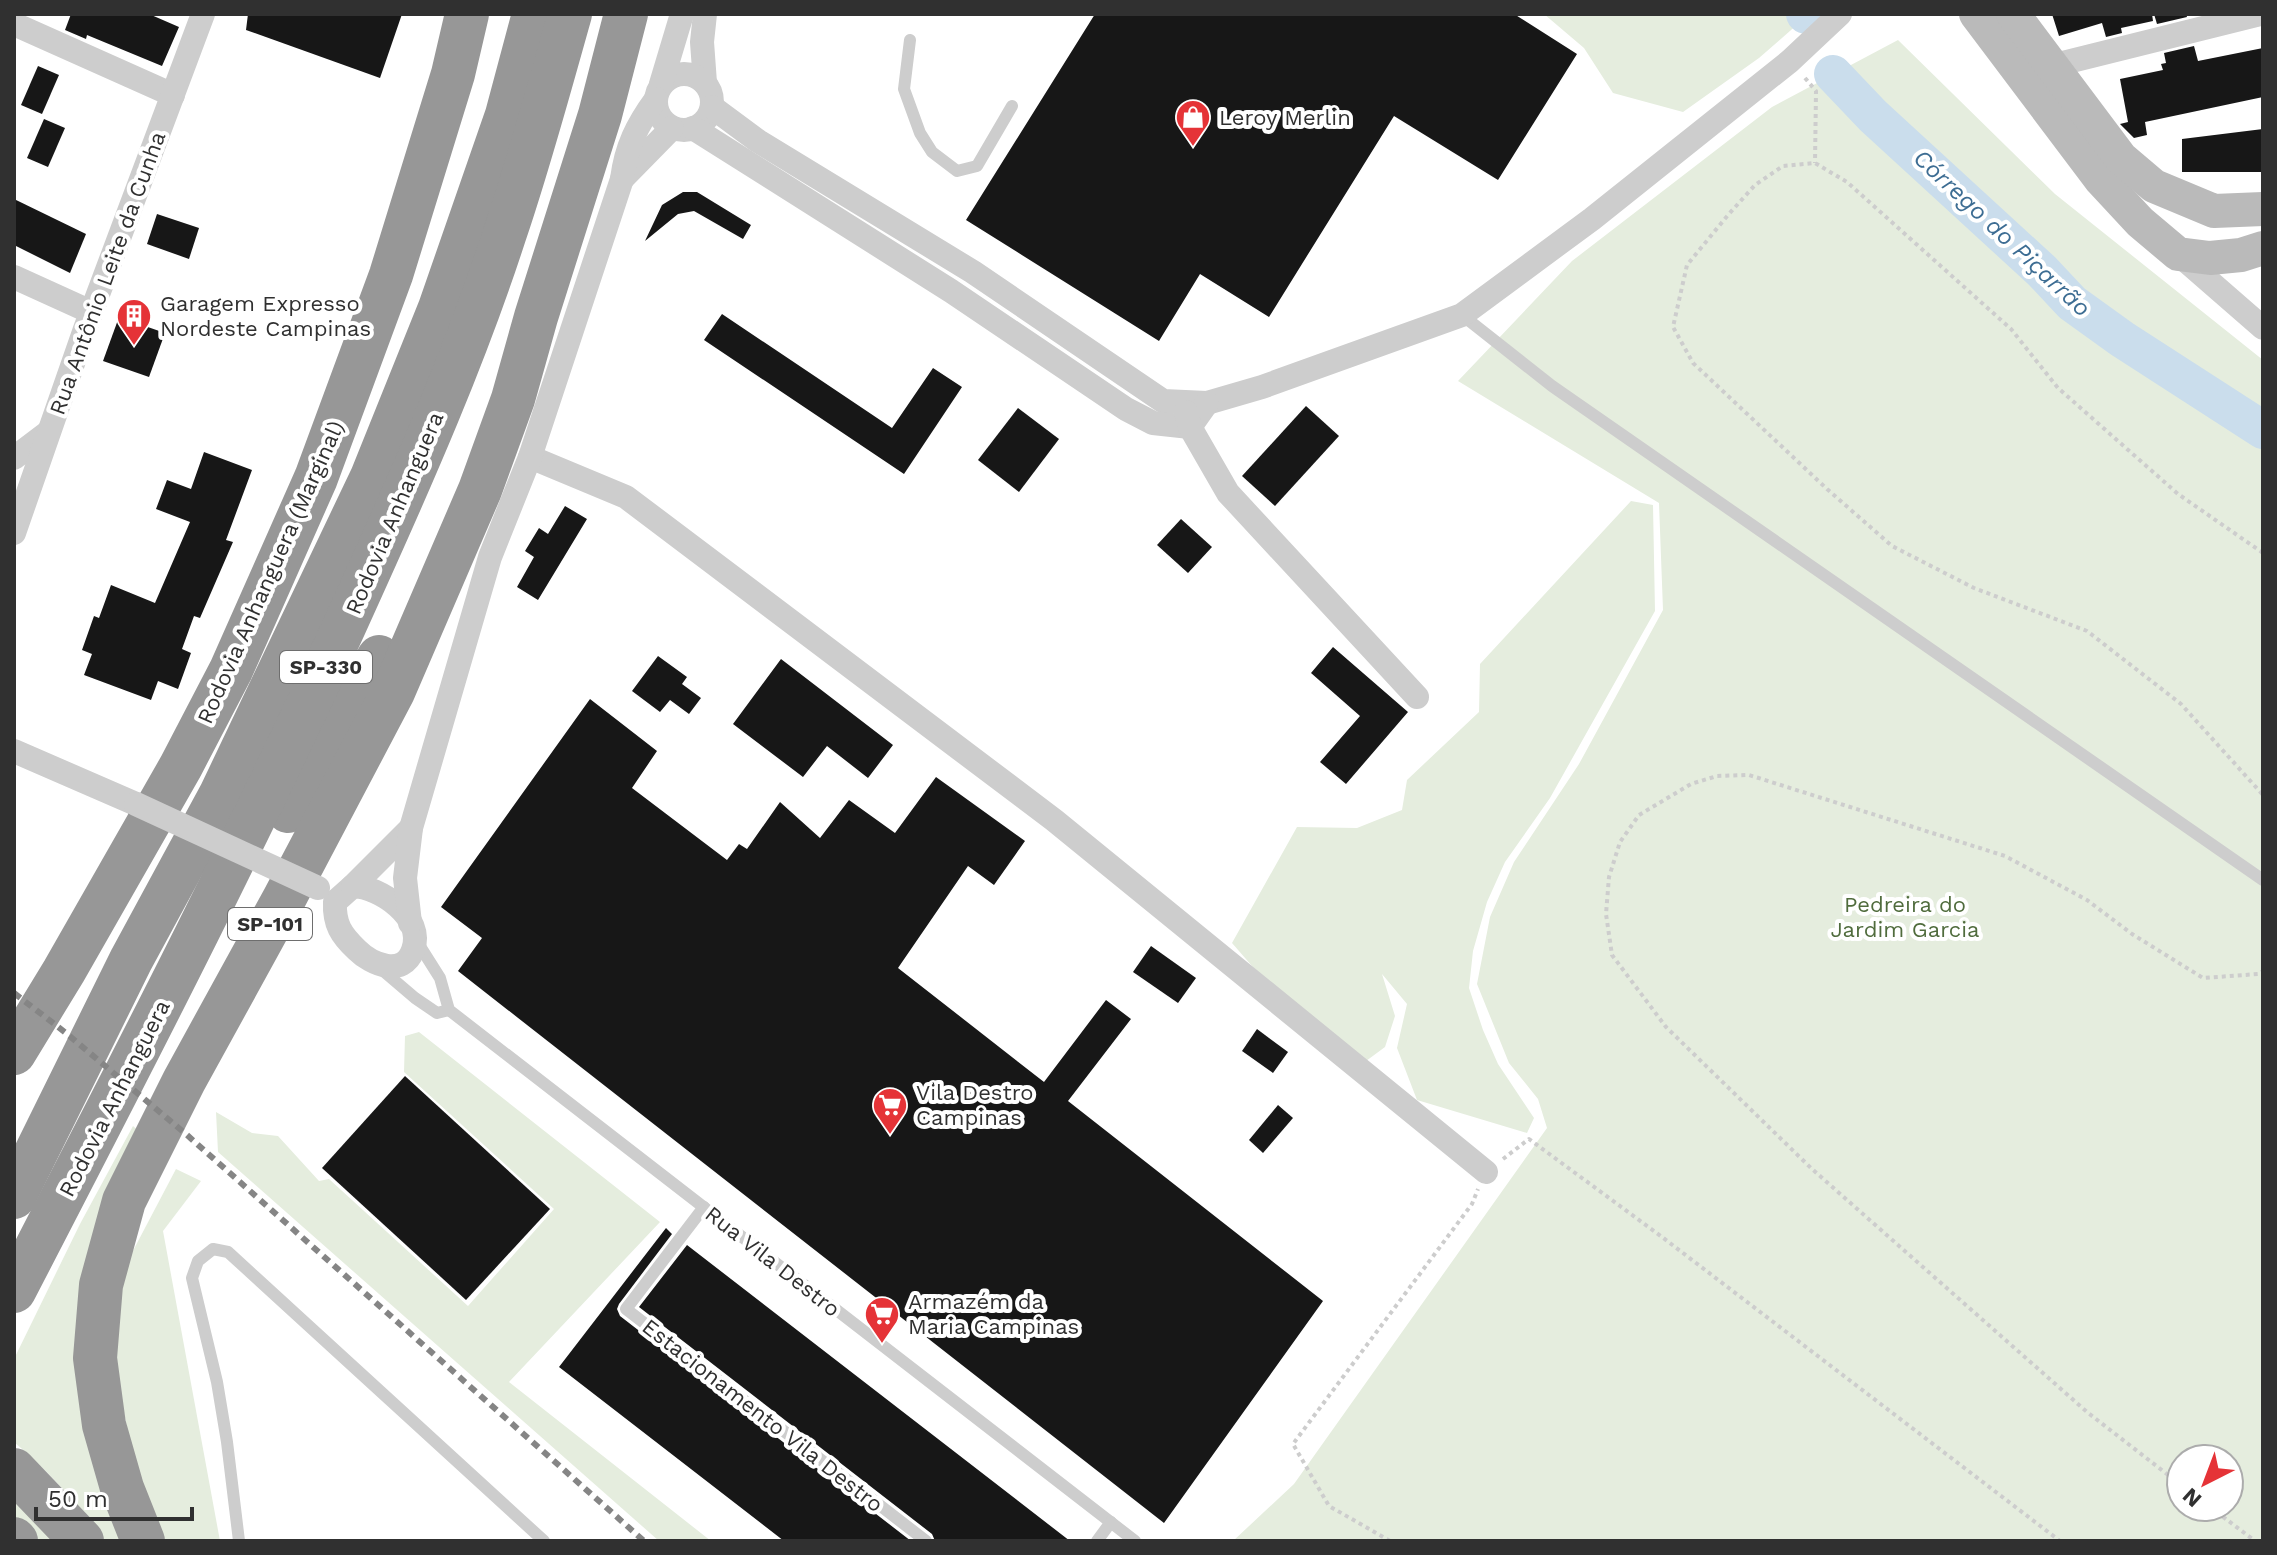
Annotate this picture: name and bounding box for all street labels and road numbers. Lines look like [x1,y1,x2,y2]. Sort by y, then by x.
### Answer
street label: Rua Antônio Leite da Cunha [45,128,170,418]
street label: Rodovia Anhanguera [341,408,448,618]
street label: Rodovia Anhanguera (Marginal) [192,417,349,727]
road number: SP-330 [280,651,372,683]
road number: SP-101 [228,908,312,940]
street label: Rodovia Anhanguera [54,996,175,1201]
street label: Rua Vila Destro [700,1201,845,1322]
street label: Estacionamento Vila Destro [637,1314,888,1517]

